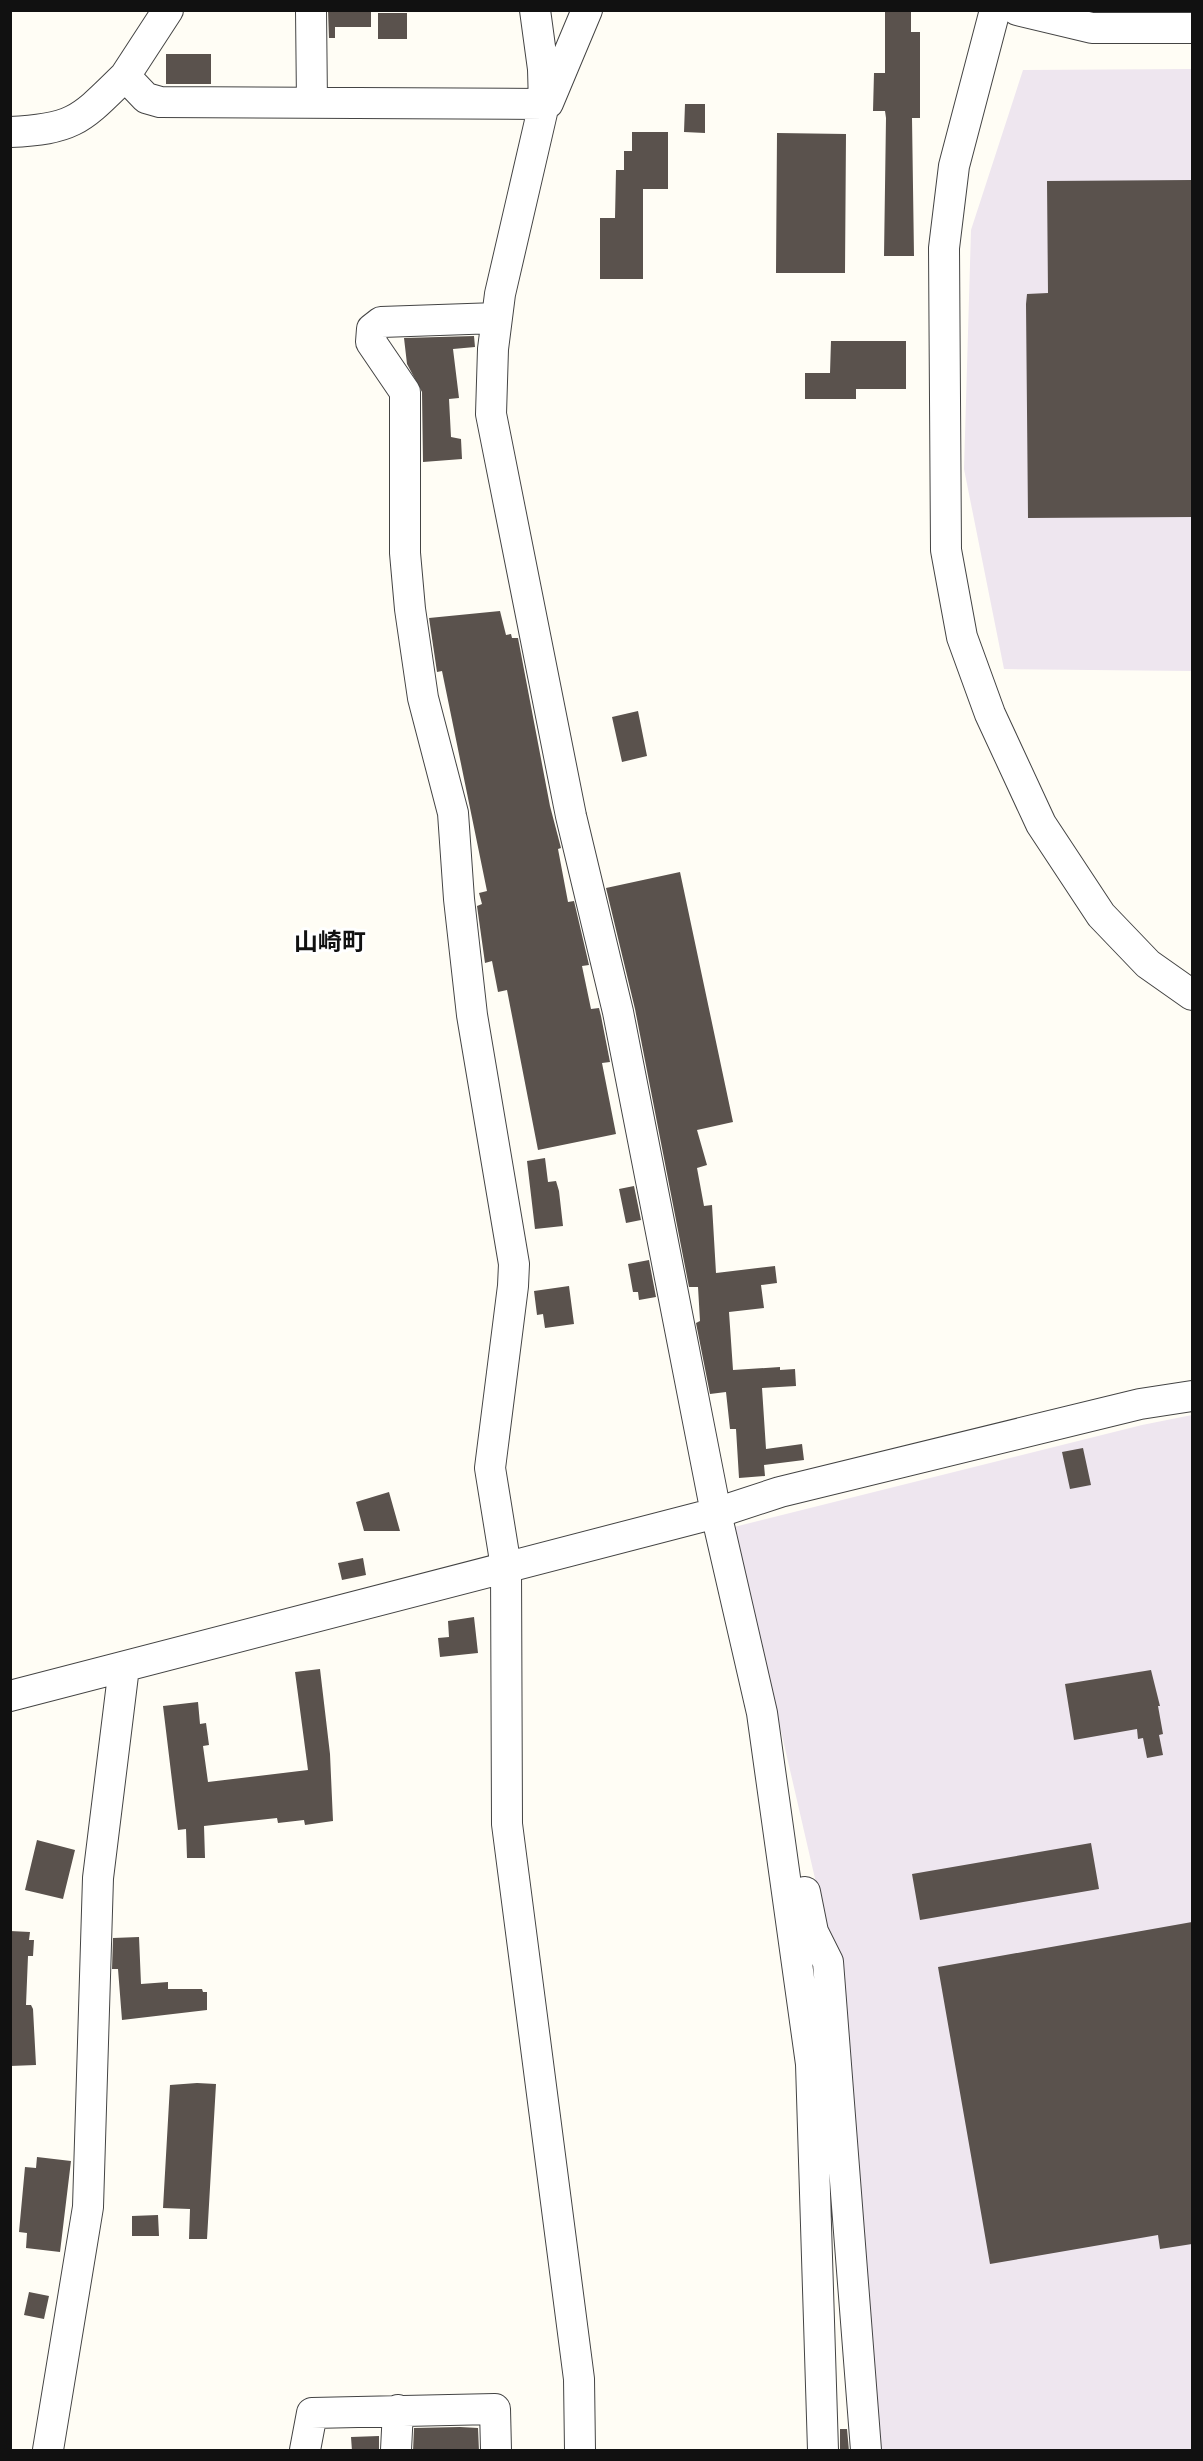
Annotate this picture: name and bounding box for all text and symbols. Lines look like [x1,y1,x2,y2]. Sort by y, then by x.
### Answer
district label: 山崎町 [294,927,366,956]

